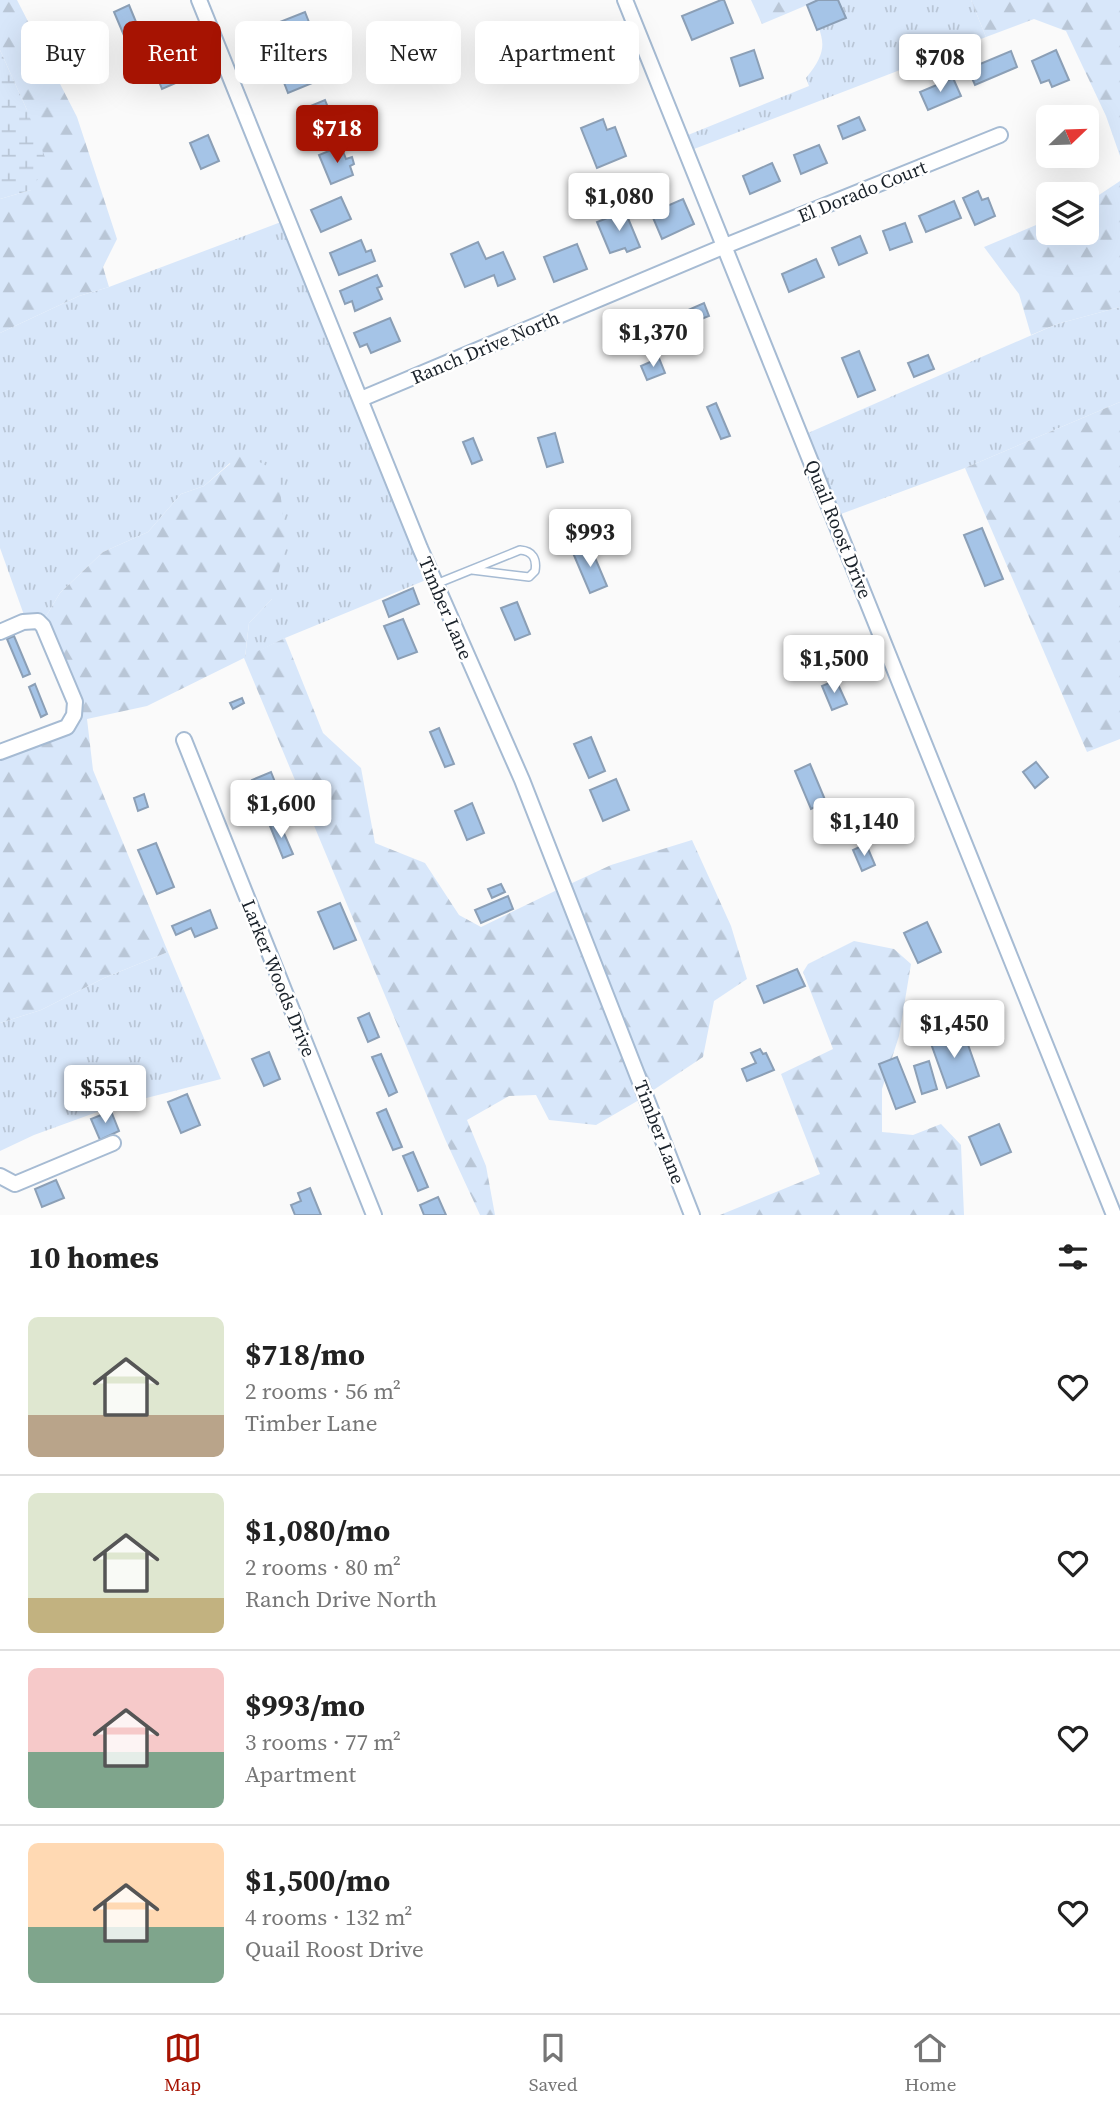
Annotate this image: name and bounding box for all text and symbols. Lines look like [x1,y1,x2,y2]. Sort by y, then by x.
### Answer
chip: Buy [21,21,109,84]
chip: Rent [123,21,221,84]
chip: Filters [235,21,352,84]
chip: New [366,21,461,84]
chip: Apartment [475,21,639,84]
pin: $708 [899,34,981,94]
text: $708 [915,41,965,73]
north arrow [1036,105,1099,168]
map controls [1036,105,1099,245]
pin: $718 [296,106,378,165]
text: $718 [312,112,362,144]
street label: El Dorado Court [794,153,931,229]
pin: $1,080 [562,174,676,233]
text: $1,080 [584,180,654,212]
button: layers [1036,182,1099,245]
street label: Ranch Drive North [407,304,563,390]
pin: $1,370 [596,310,710,369]
text: $1,370 [618,316,688,348]
street label: Quail Roost Drive [799,456,879,602]
pin: $993 [549,510,631,569]
text: $993 [565,516,615,548]
street label: Timber Lane [413,553,479,663]
pin: $1,500 [777,636,891,695]
text: $1,500 [799,642,869,674]
pin: $1,600 [224,780,338,840]
text: $1,600 [246,787,316,819]
pin: $1,140 [807,798,921,858]
text: $1,140 [829,805,899,837]
street label: Larker Woods Drive [236,896,322,1060]
pin: $1,450 [897,1000,1011,1060]
text: $1,450 [919,1007,989,1039]
pin: $551 [64,1066,146,1125]
text: $551 [80,1072,130,1104]
street label: Timber Lane [628,1076,692,1188]
text: 10 homes [28,1237,159,1278]
icon: filters [1054,1238,1092,1276]
text: $718/mo [245,1334,365,1375]
icon: home [84,1345,168,1429]
icon: heart [1054,1368,1092,1406]
text: 2 rooms · 56 m² [245,1375,401,1407]
text: Timber Lane [245,1407,378,1439]
text: $1,080/mo [245,1510,390,1551]
icon: home [84,1521,168,1605]
icon: heart [1054,1544,1092,1582]
text: 2 rooms · 80 m² [245,1551,401,1583]
text: Ranch Drive North [245,1583,437,1615]
text: $993/mo [245,1685,365,1726]
icon: home [84,1696,168,1780]
icon: heart [1054,1719,1092,1757]
text: 3 rooms · 77 m² [245,1726,401,1758]
text: Apartment [245,1758,356,1790]
text: $1,500/mo [245,1860,390,1901]
icon: home [84,1871,168,1955]
icon: heart [1054,1894,1092,1932]
text: 4 rooms · 132 m² [245,1901,412,1933]
text: Quail Roost Drive [245,1933,424,1965]
tab: Map [164,2029,202,2097]
tab: Saved [529,2029,577,2097]
tab: Home [905,2029,956,2097]

